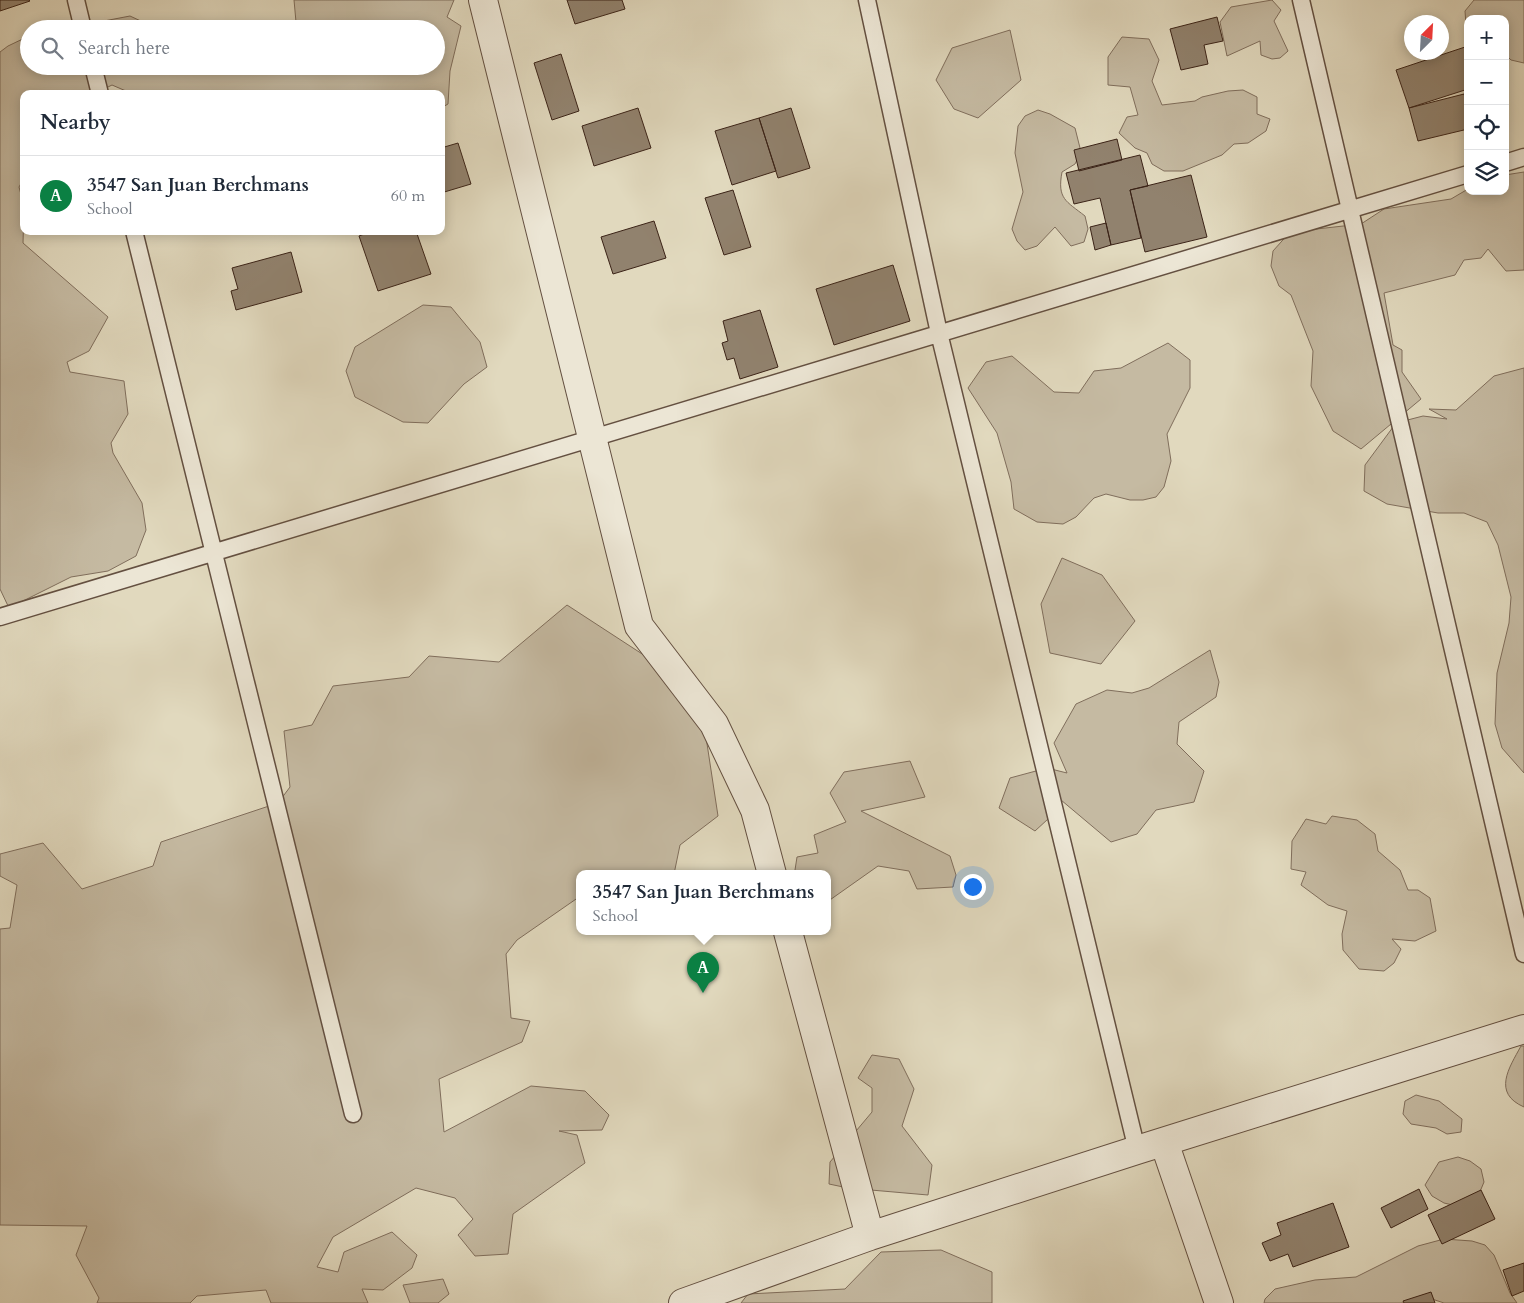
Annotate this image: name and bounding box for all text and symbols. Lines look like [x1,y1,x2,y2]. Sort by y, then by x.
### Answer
north arrow [1404,15,1449,60]
map controls [1464,15,1509,195]
button: + [1464,15,1509,60]
search box [20,20,445,75]
icon: search [38,34,66,62]
text: Search here [78,35,170,61]
button: − [1464,60,1509,105]
button: locate [1464,105,1509,150]
text: Nearby [40,108,111,137]
button: layers [1464,150,1509,195]
text: 3547 San Juan Berchmans [87,172,309,198]
text: A [50,185,62,207]
text: 60 m [391,185,425,207]
text: School [87,198,132,220]
popup [576,870,831,935]
your location [960,874,986,900]
text: 3547 San Juan Berchmans [593,879,814,905]
text: School [593,905,638,927]
pin: A [687,952,719,993]

